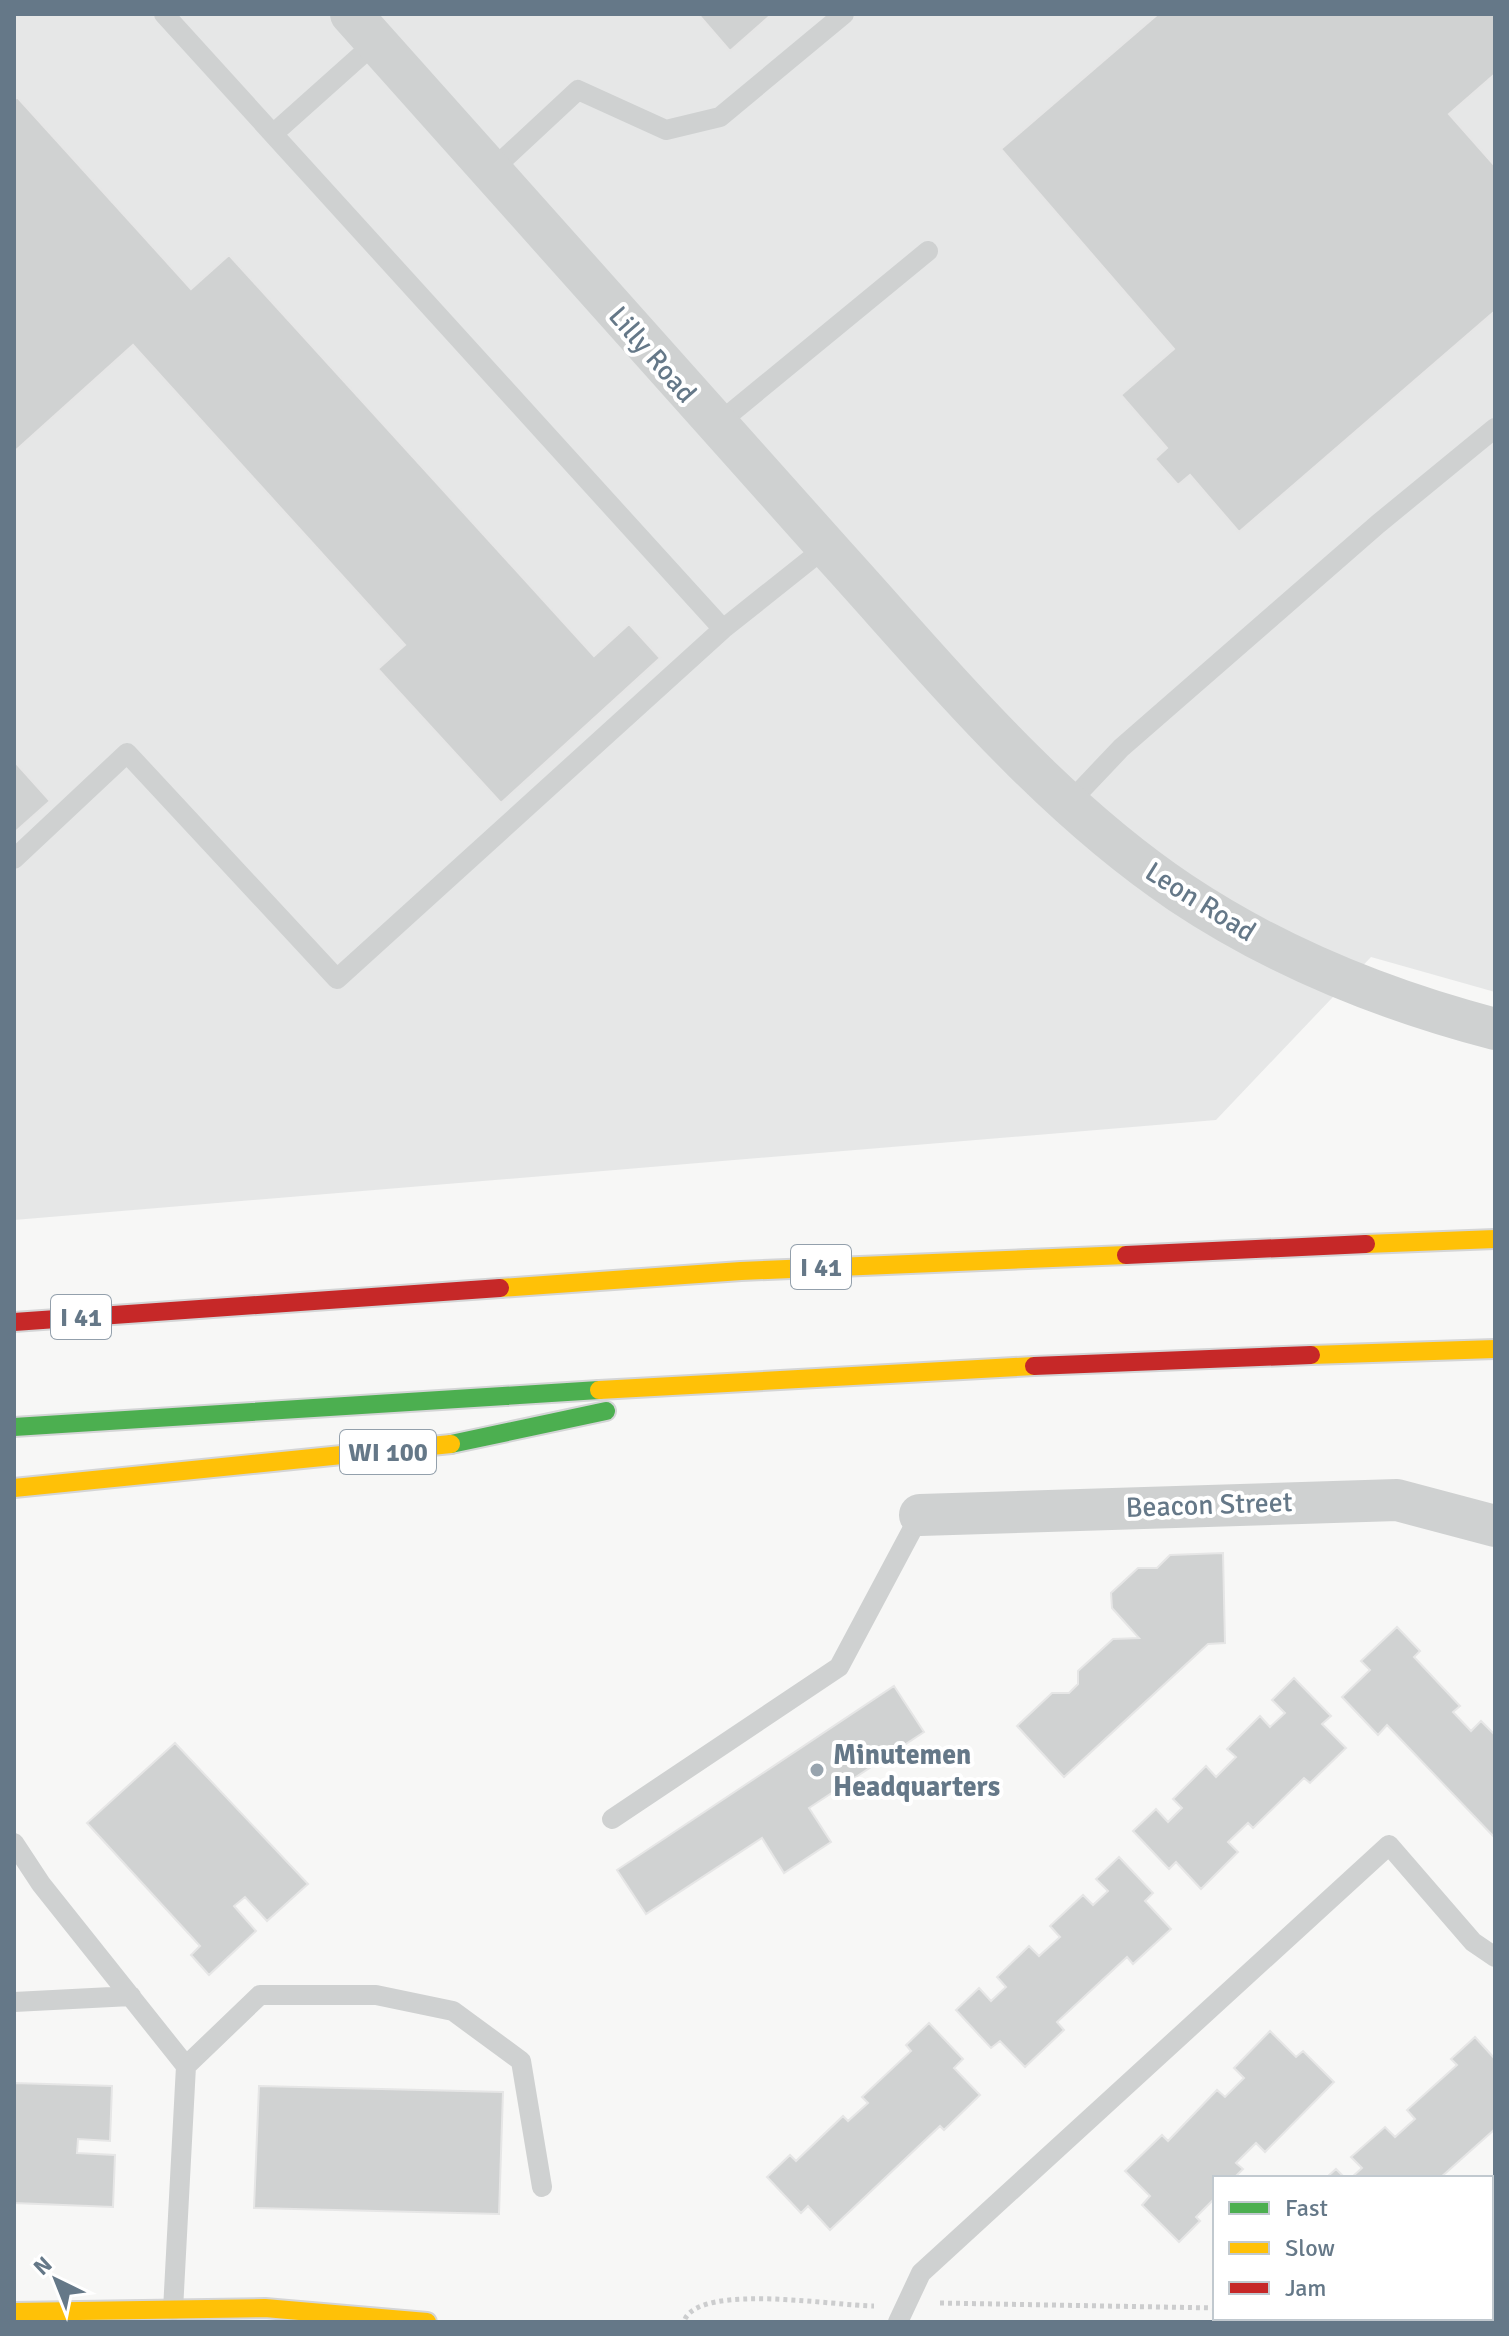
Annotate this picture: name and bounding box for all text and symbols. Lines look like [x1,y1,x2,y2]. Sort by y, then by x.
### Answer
street label: Lilly Road [601,299,703,410]
street label: Leon Road [1139,855,1262,949]
road number: I 41 [791,1245,851,1289]
road number: I 41 [51,1295,111,1339]
road number: WI 100 [340,1430,436,1474]
street label: Beacon Street [1125,1485,1293,1525]
place label: Minutemen Headquarters [833,1738,1000,1804]
marker: Minutemen Headquarters [808,1761,826,1779]
legend [1213,2176,1493,2320]
text: Fast [1285,2193,1328,2223]
text: Slow [1285,2233,1335,2263]
north arrow [16,2240,96,2320]
text: N [28,2251,58,2281]
text: Jam [1285,2273,1326,2303]

